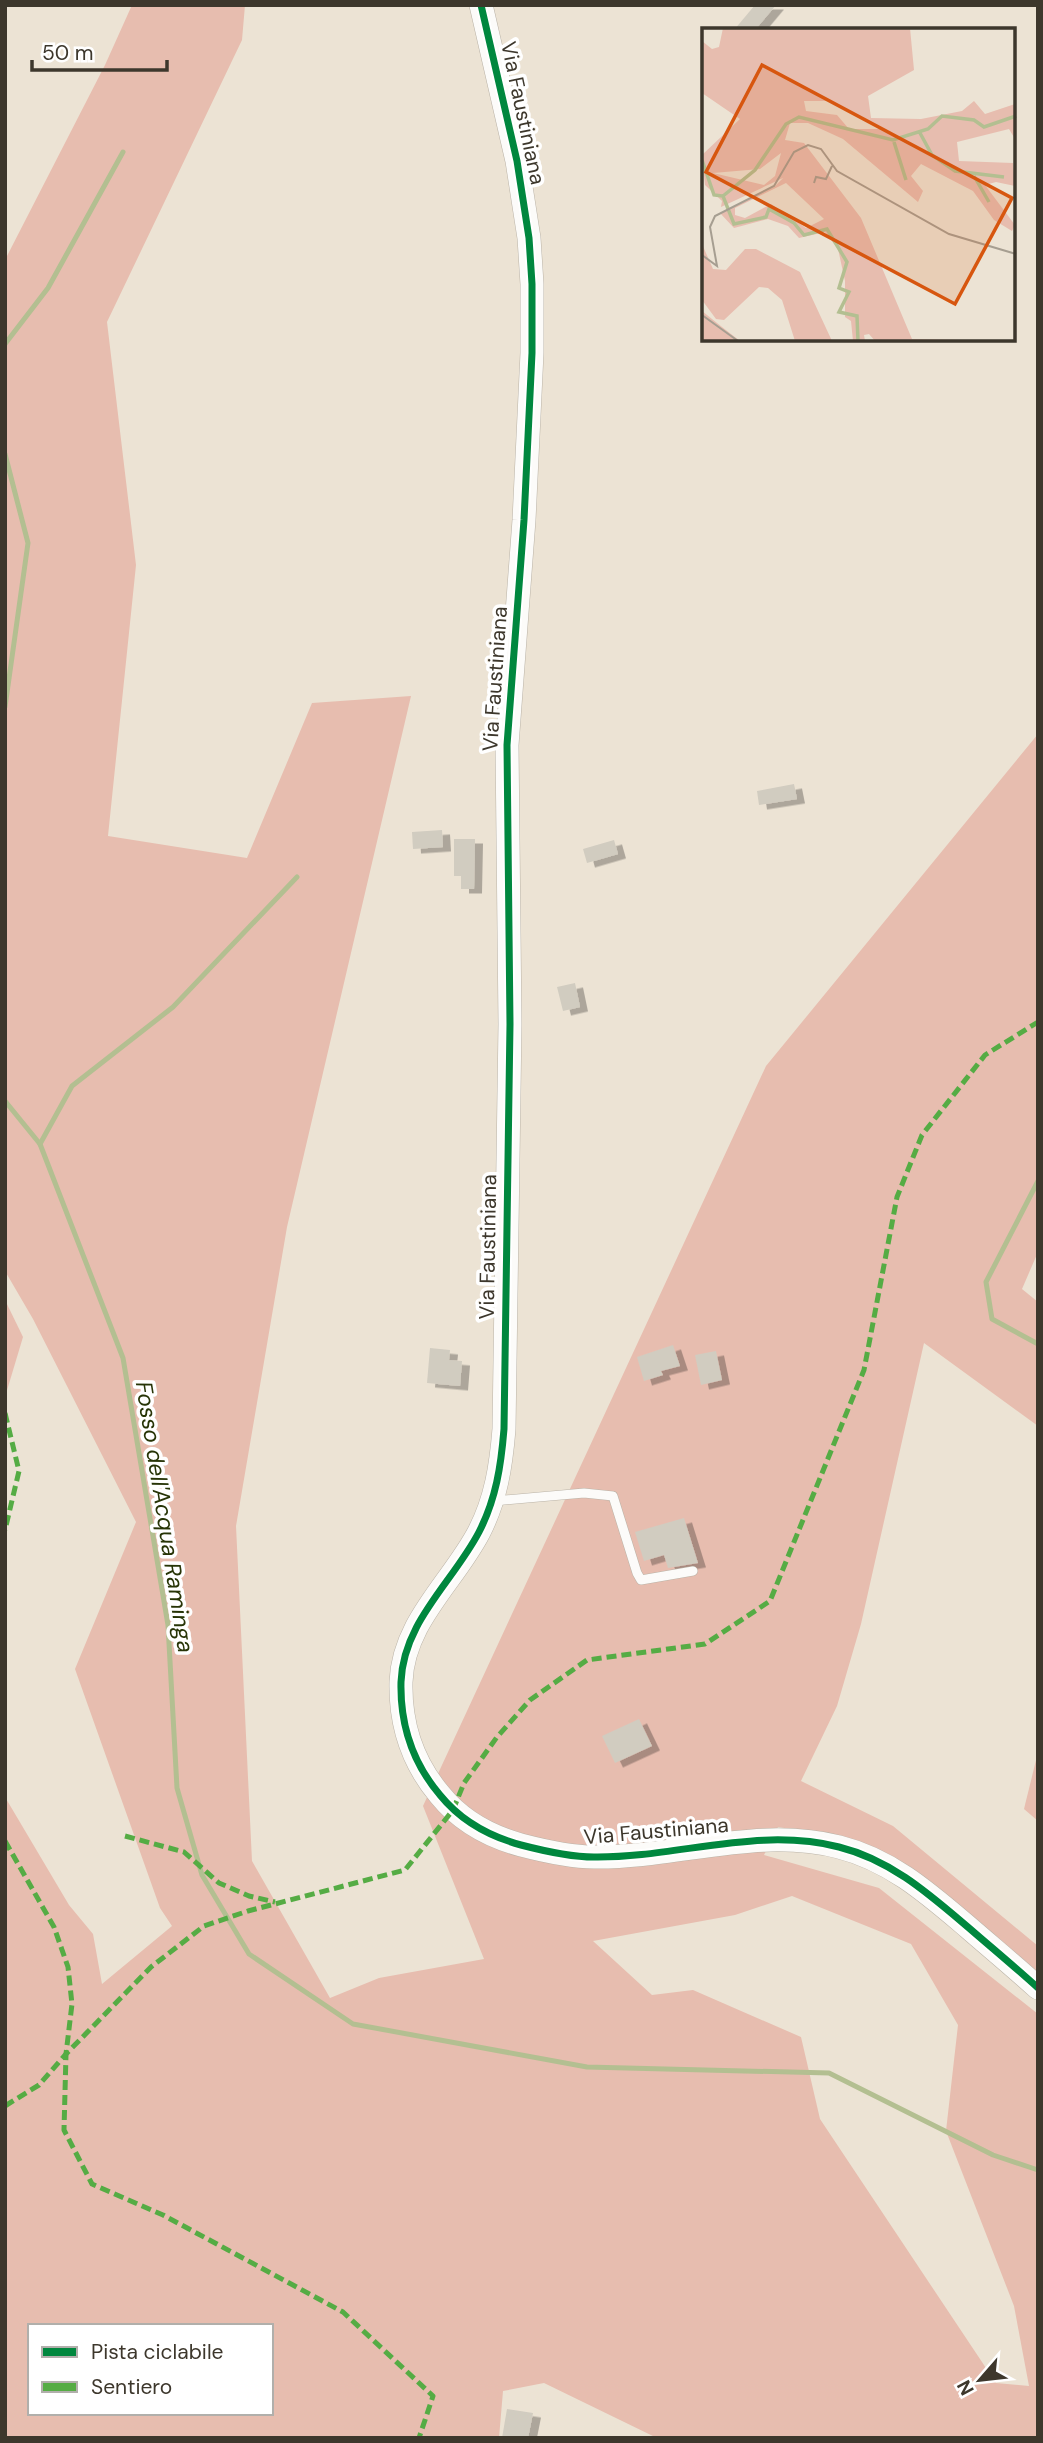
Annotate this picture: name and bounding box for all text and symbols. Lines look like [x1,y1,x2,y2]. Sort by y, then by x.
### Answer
scale bar [32,28,166,72]
inset map [702,28,1015,341]
text: 50 m [42,39,93,67]
street label: Via Faustiniana [494,39,552,187]
street label: Via Faustiniana [476,605,514,753]
street label: Via Faustiniana [473,1174,503,1320]
water label: Fosso dell'Acqua Raminga [129,1379,201,1655]
street label: Via Faustiniana [582,1811,730,1851]
legend [28,2324,273,2415]
text: Pista ciclabile [91,2338,224,2366]
north arrow [945,2345,1015,2415]
text: Sentiero [91,2373,172,2401]
text: N [951,2376,980,2400]

